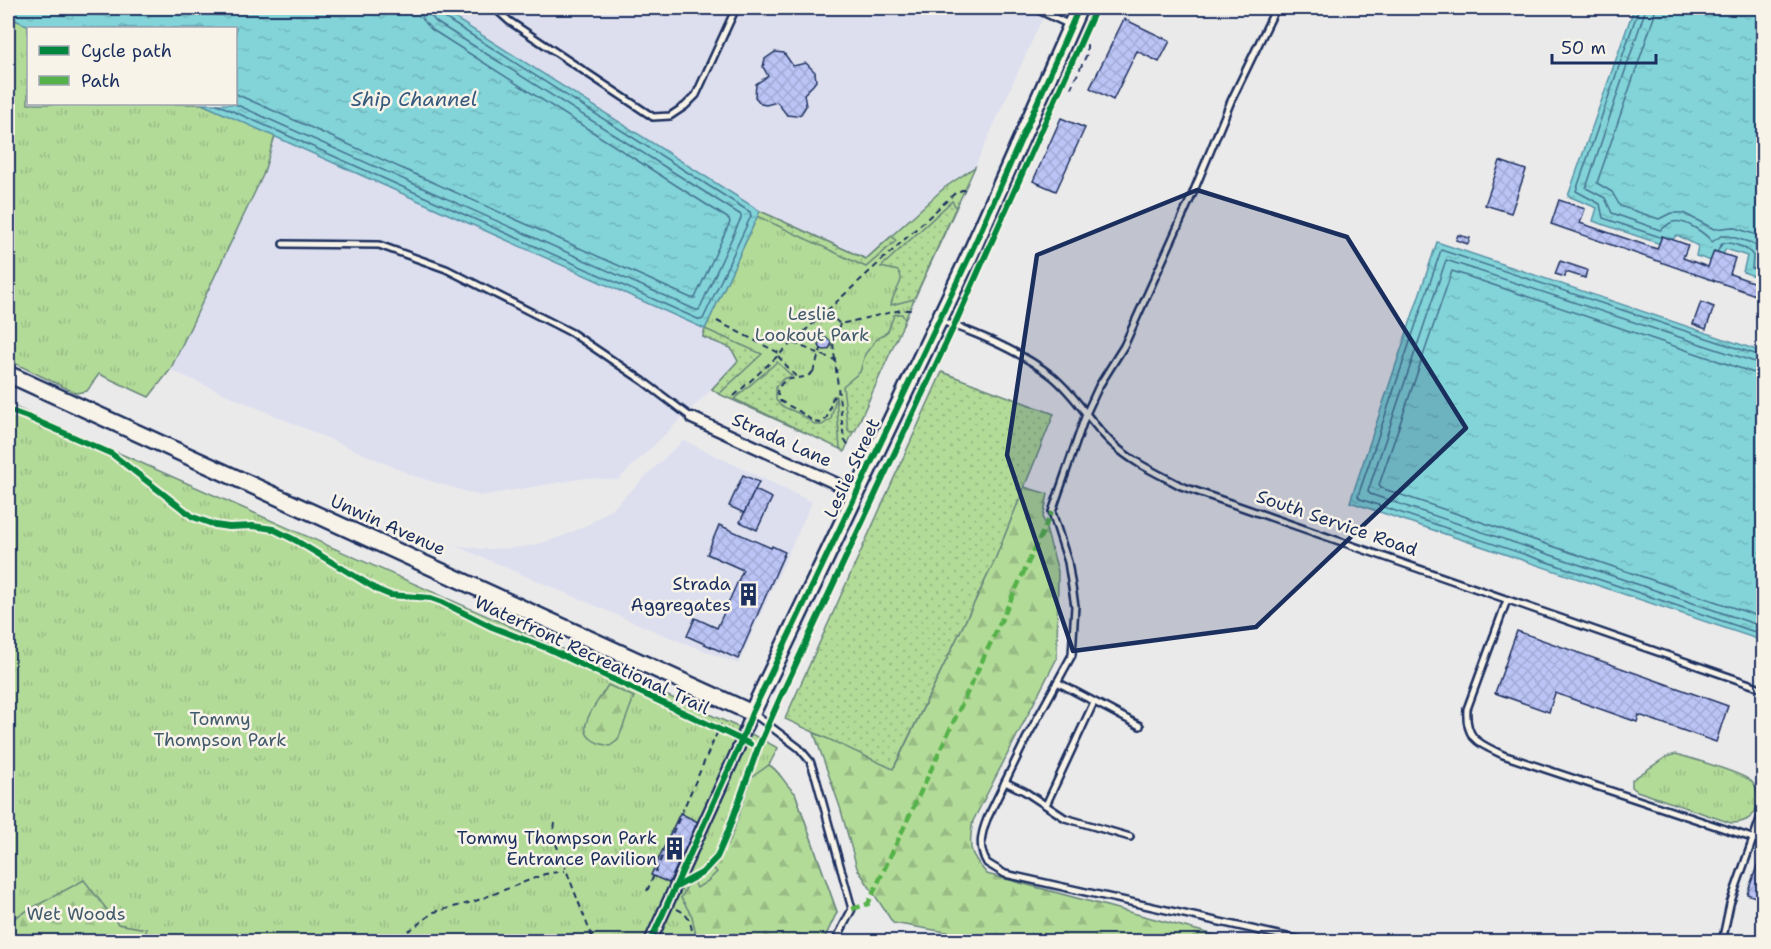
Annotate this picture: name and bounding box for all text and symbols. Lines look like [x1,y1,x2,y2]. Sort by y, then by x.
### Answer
legend [27,27,237,105]
scale bar [1552,27,1656,65]
text: 50 m [1561,36,1606,60]
text: Cycle path [81,39,172,63]
text: Path [81,69,120,93]
water label: Ship Channel [351,86,477,112]
park label: Leslie Lookout Park [755,302,869,347]
street label: Strada Lane [728,407,836,473]
street label: Leslie Street [818,414,886,522]
street label: South Service Road [1253,484,1421,562]
street label: Unwin Avenue [327,489,449,561]
place label: Strada Aggregates [631,572,731,617]
building icon: Strada Aggregates [736,581,762,607]
street label: Waterfront Recreational Trail [471,590,714,720]
park label: Tommy Thompson Park [154,707,286,752]
place label: Tommy Thompson Park Entrance Pavilion [457,826,657,871]
building icon: Tommy Thompson Park Entrance Pavilion [662,835,688,861]
park label: Wet Woods [26,902,126,926]

